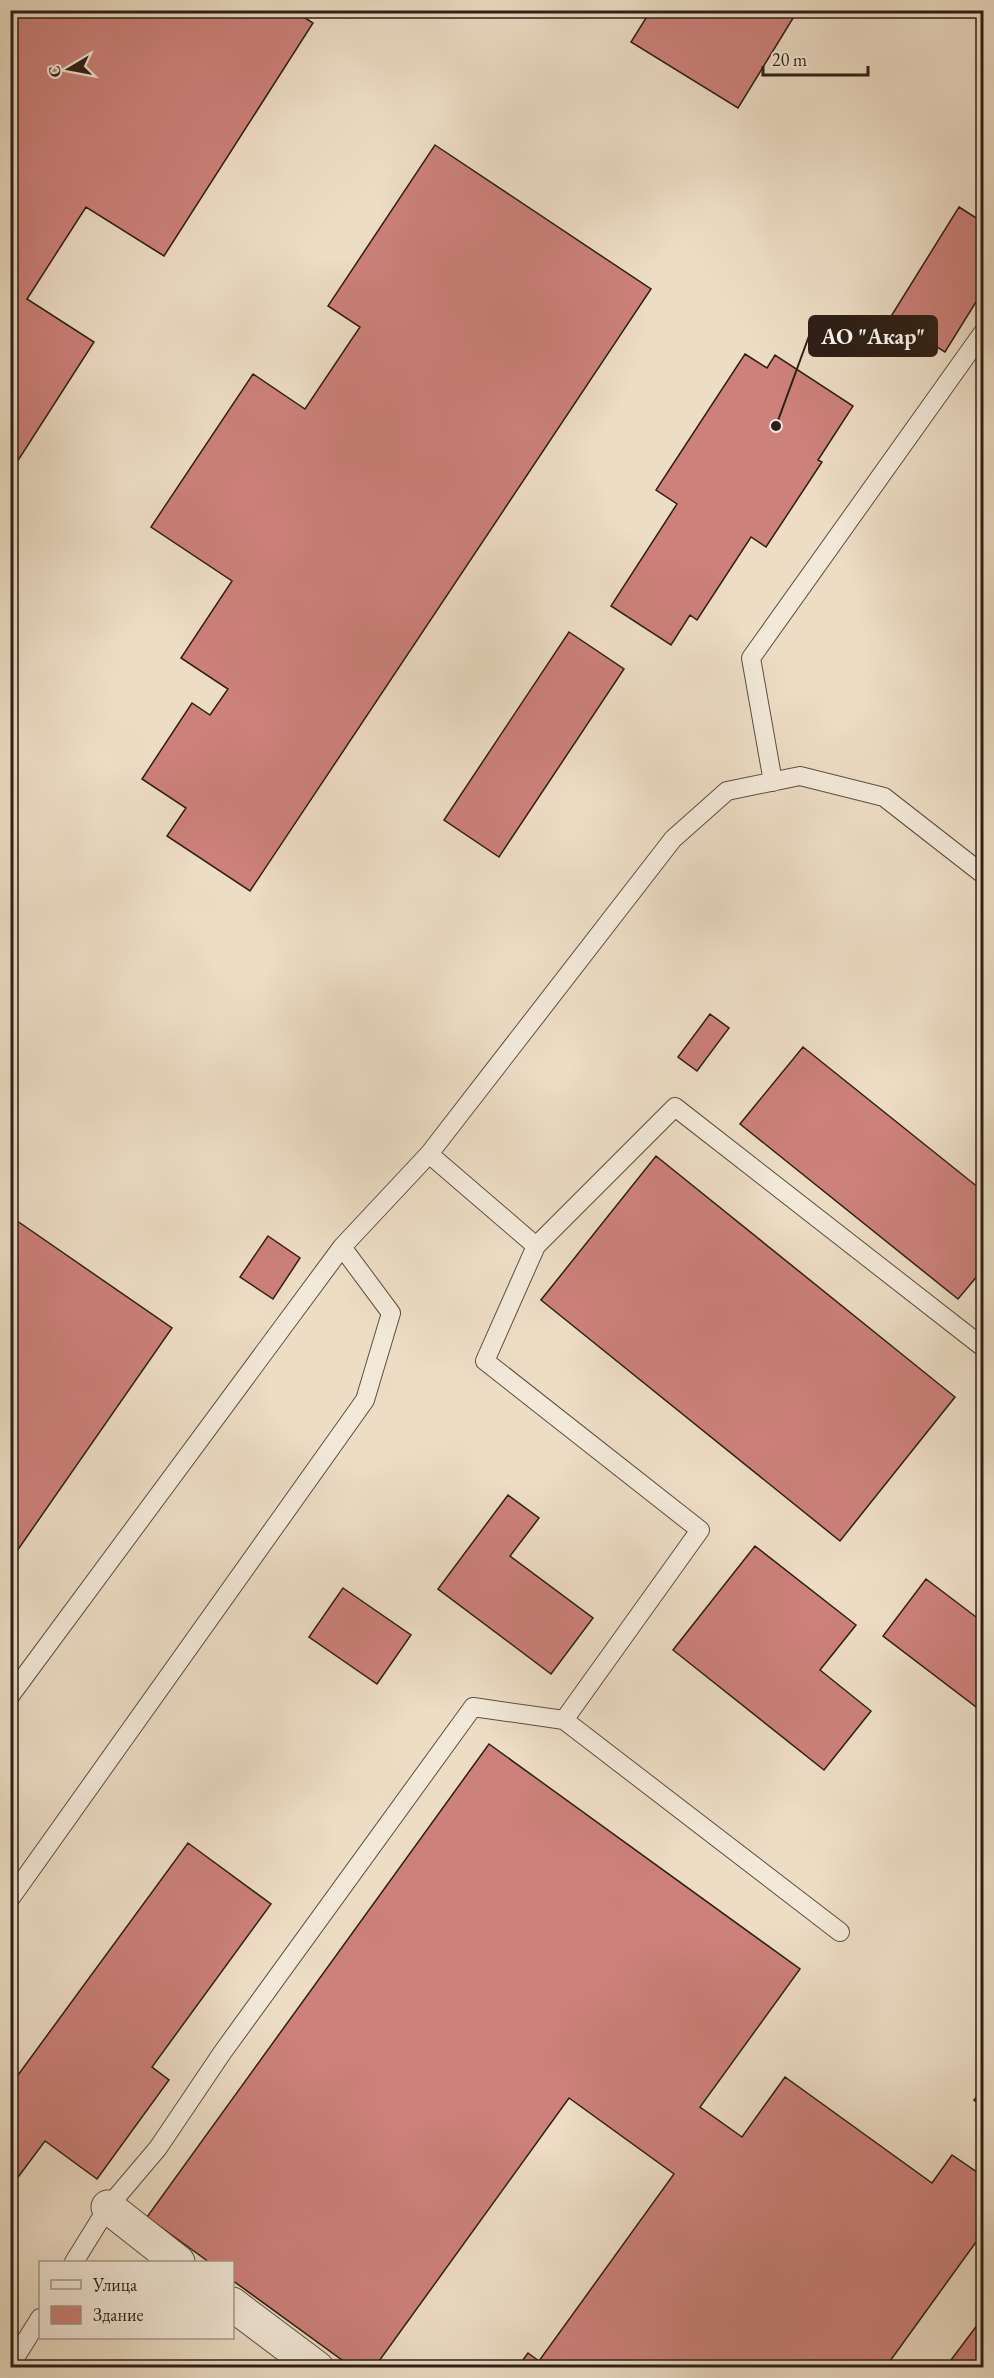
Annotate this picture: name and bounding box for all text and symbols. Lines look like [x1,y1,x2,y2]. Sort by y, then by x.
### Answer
north arrow [39,39,99,99]
scale bar [763,39,868,77]
text: 20 m [772,48,807,71]
text: С [43,64,66,79]
callout: АО "Акар" [809,316,937,356]
text: АО "Акар" [820,322,925,351]
legend [39,2261,234,2339]
text: Улица [92,2273,138,2296]
text: Здание [93,2303,143,2326]

